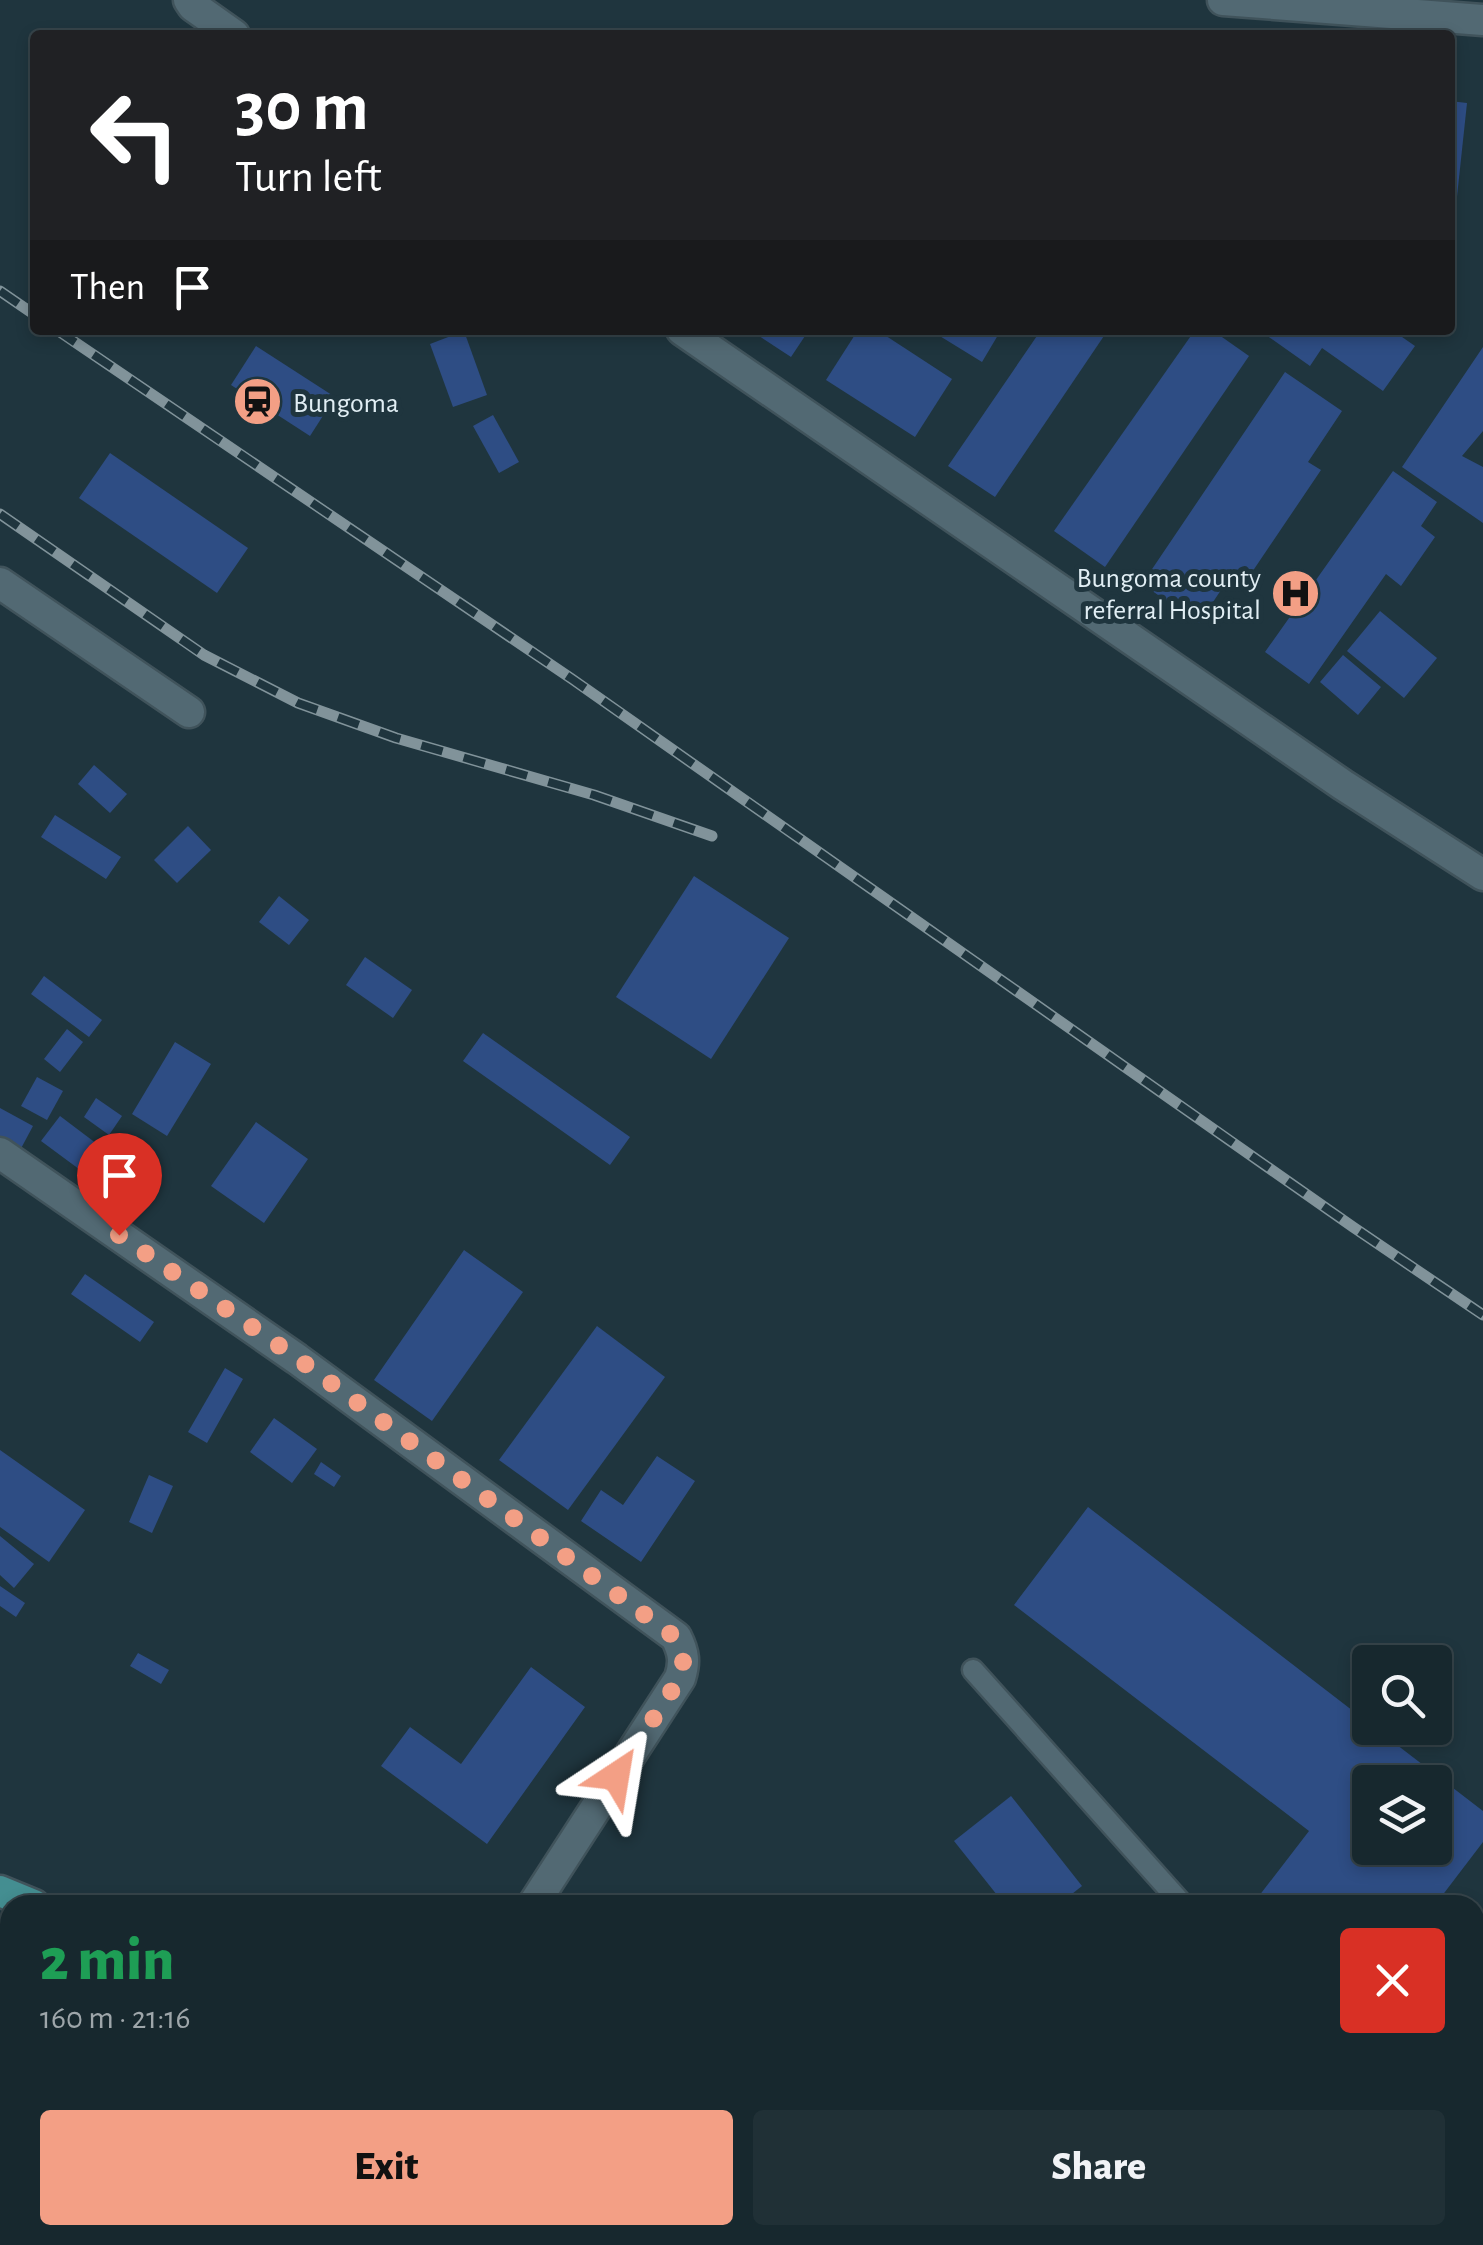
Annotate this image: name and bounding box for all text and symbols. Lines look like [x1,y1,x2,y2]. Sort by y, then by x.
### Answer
icon: left [70,70,200,200]
text: 30 m [235,73,369,143]
text: Turn left [235,155,382,200]
icon: arrive [165,260,220,315]
text: Then [70,269,145,307]
station icon: Bungoma [232,376,284,428]
place label: Bungoma [293,390,399,418]
place label: Bungoma county referral Hospital [1077,565,1261,625]
hospital icon: Bungoma county referral Hospital [1270,567,1322,619]
pin [77,1133,162,1236]
icon: arrive [92,1148,147,1203]
map controls [1352,1645,1452,1865]
button: search [1352,1645,1452,1745]
position arrow [564,1724,668,1828]
button: layers [1352,1765,1452,1865]
button: close [1340,1928,1445,2033]
text: 2 min [40,1931,174,1991]
text: 160 m · 21:16 [40,2002,191,2034]
button: Exit [40,2110,733,2225]
button: Share [753,2110,1445,2225]

